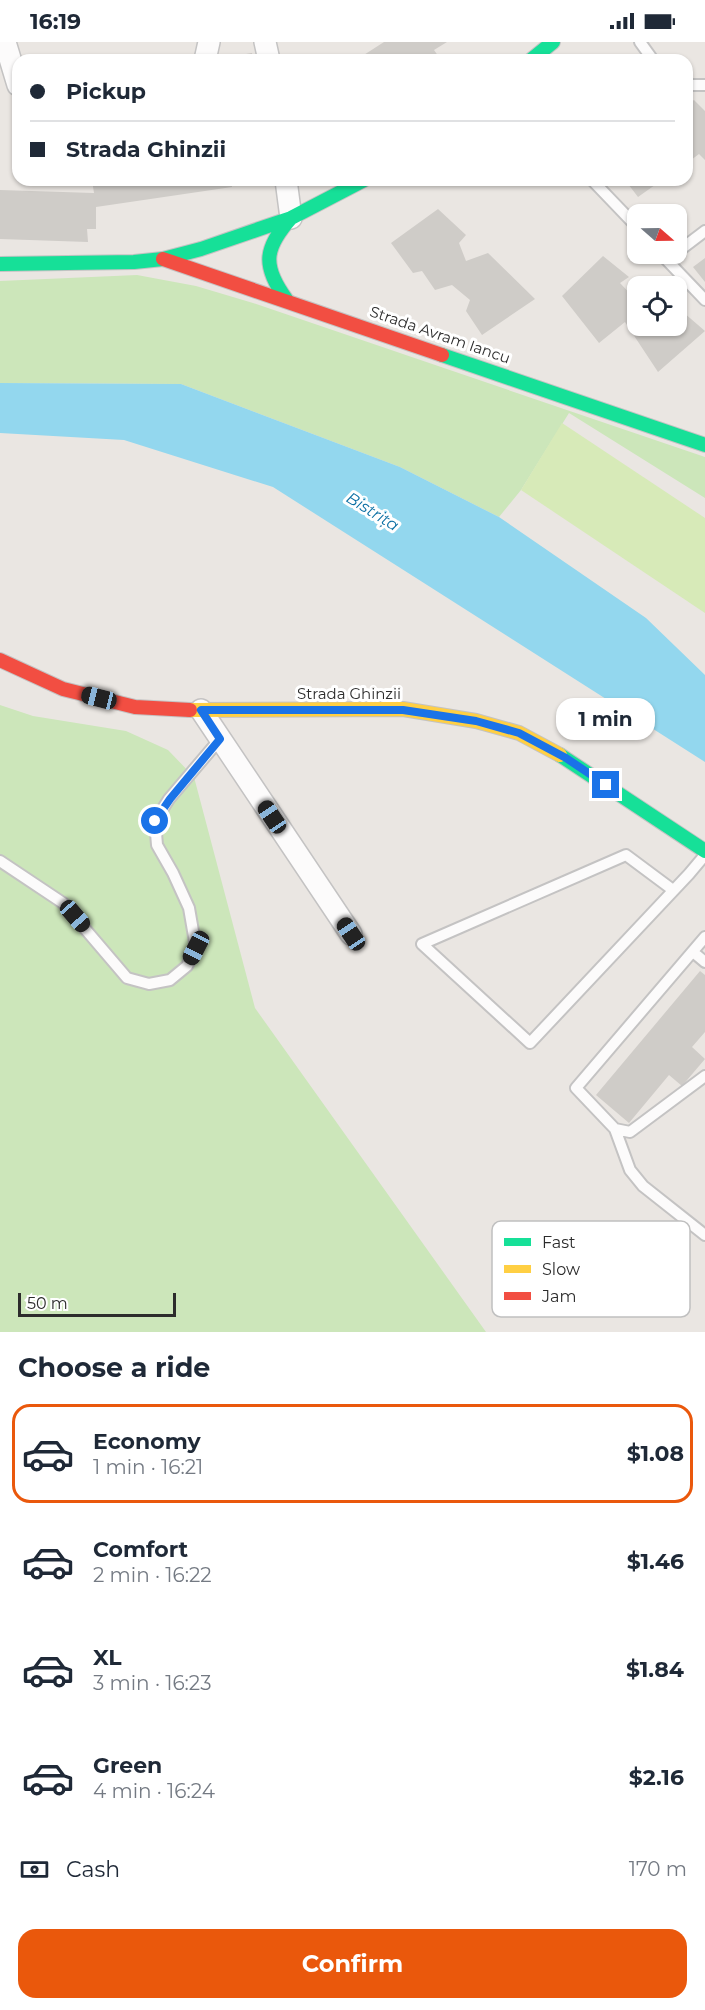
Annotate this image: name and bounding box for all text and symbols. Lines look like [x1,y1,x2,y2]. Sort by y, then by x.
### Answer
text: 16:19 [30,8,81,35]
text: Pickup [66,78,146,105]
text: Strada Ghinzii [66,136,226,163]
north arrow [627,204,687,264]
map controls [627,204,687,336]
button: locate [627,276,687,336]
street label: Strada Avram Iancu [367,302,513,367]
water label: Bistrița [342,488,403,536]
street label: Strada Ghinzii [297,684,401,703]
car [79,685,119,711]
callout: 1 min [556,698,656,740]
text: 1 min [578,707,633,731]
route end [592,771,619,798]
car [254,797,290,837]
route start [141,807,168,834]
car [56,897,94,935]
car [333,914,369,954]
car [180,928,212,968]
legend [492,1221,690,1317]
text: Fast [542,1233,576,1252]
text: Slow [542,1260,580,1279]
text: Jam [541,1287,576,1306]
scale bar [18,1290,176,1318]
text: 50 m [27,1294,68,1313]
text: Choose a ride [18,1351,210,1384]
icon: car [21,1427,75,1481]
text: Economy [93,1428,201,1455]
text: $1.08 [627,1440,684,1467]
text: 1 min · 16:21 [93,1455,203,1479]
icon: car [21,1535,75,1589]
text: Comfort [93,1536,188,1563]
text: $1.46 [627,1548,684,1575]
text: 2 min · 16:22 [93,1563,212,1587]
icon: car [21,1643,75,1697]
text: XL [93,1644,122,1671]
text: $1.84 [626,1656,684,1683]
text: 3 min · 16:23 [93,1671,211,1695]
icon: car [21,1751,75,1805]
text: Green [93,1752,162,1779]
text: $2.16 [629,1764,684,1791]
text: 4 min · 16:24 [93,1779,215,1803]
icon: cash [18,1853,51,1886]
text: Cash [66,1856,120,1883]
text: 170 m [629,1857,687,1881]
button: Confirm [18,1929,687,1998]

